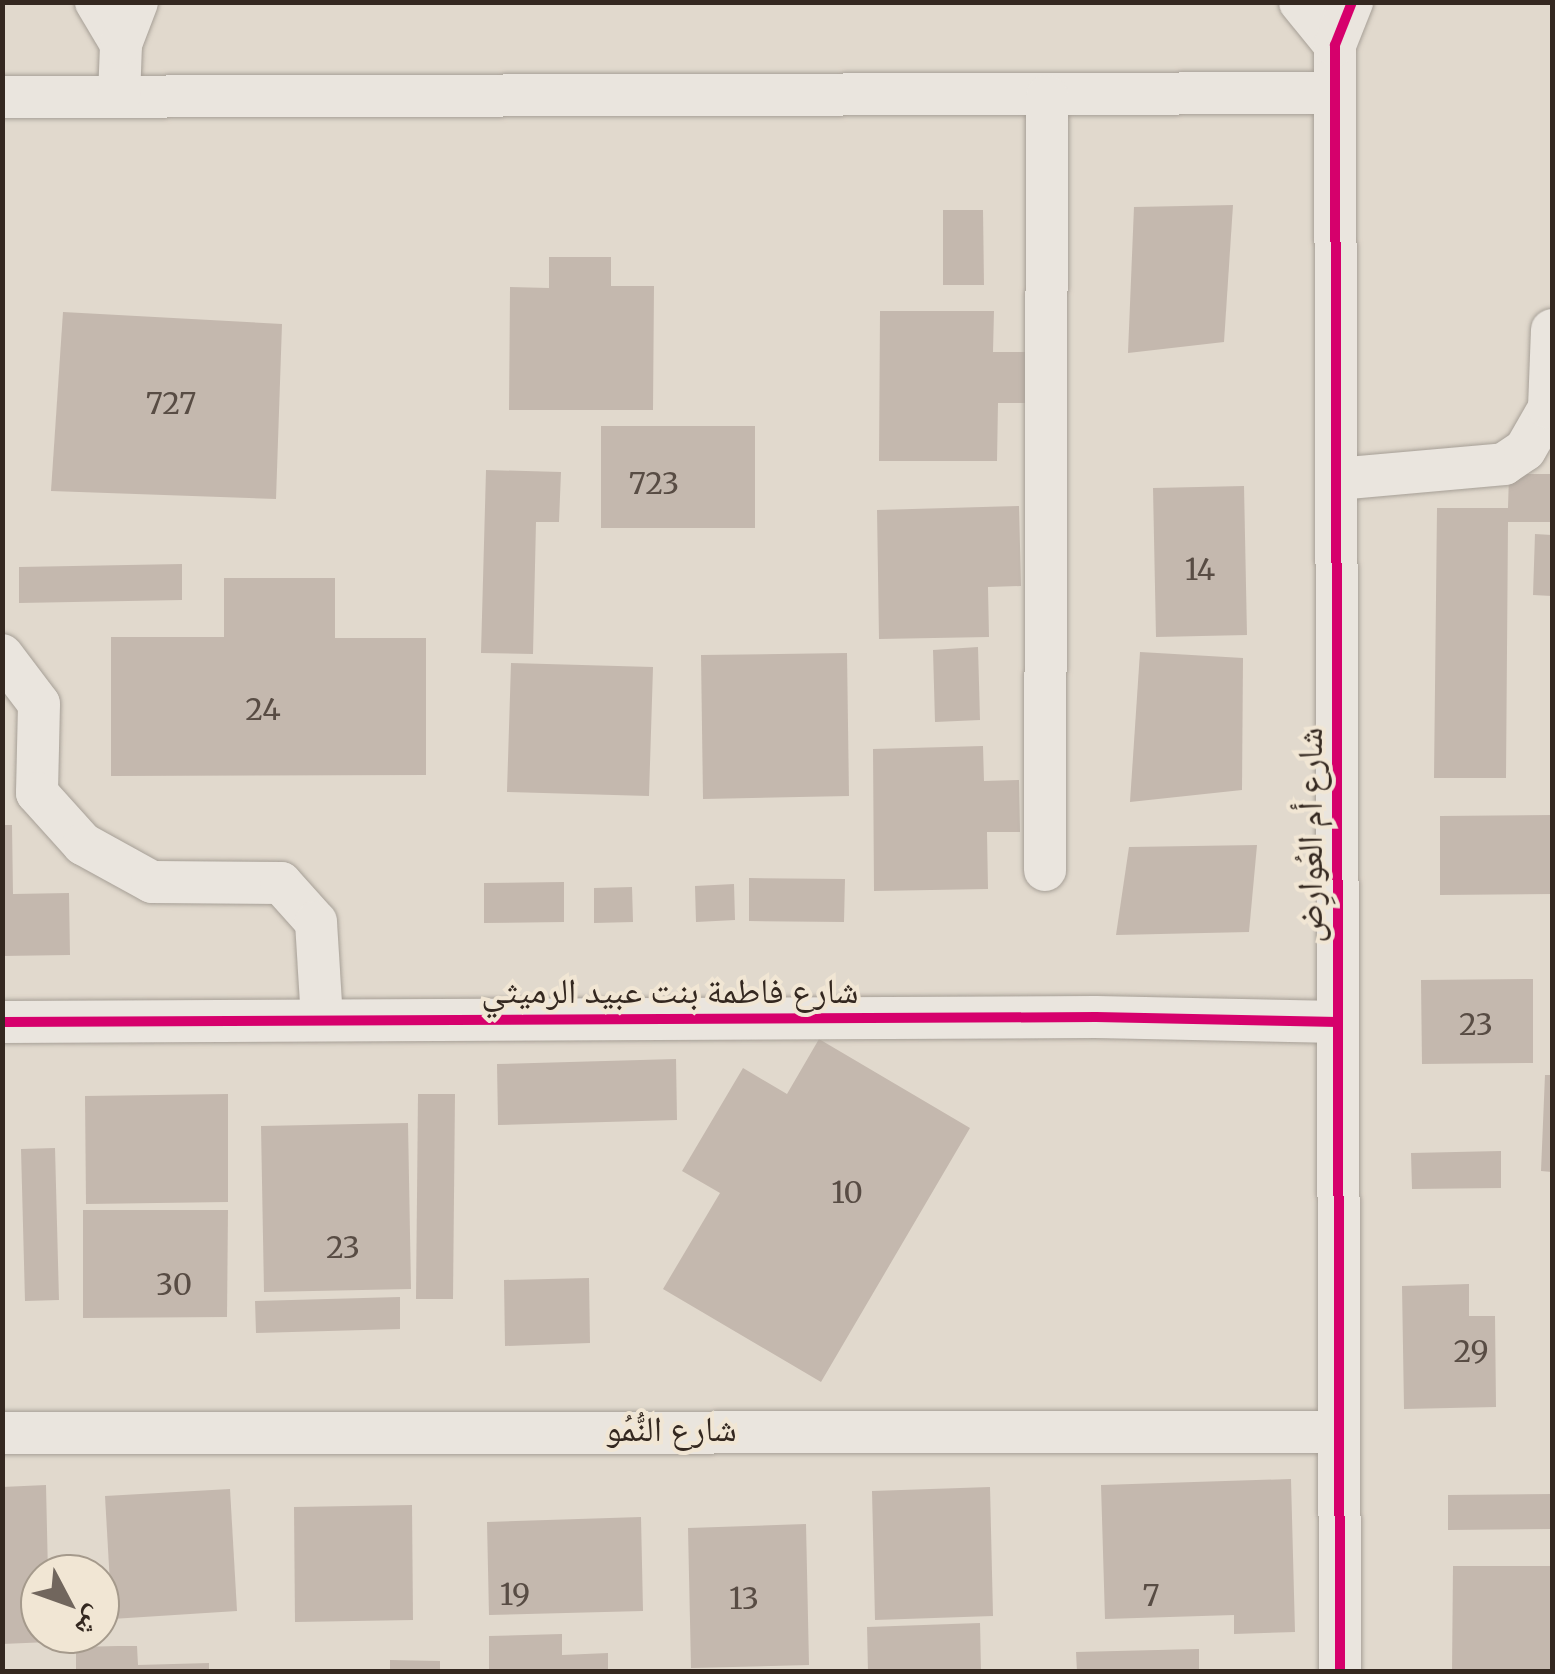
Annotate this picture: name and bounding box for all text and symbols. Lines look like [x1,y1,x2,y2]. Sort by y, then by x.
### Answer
house number: 727 [146,385,196,421]
house number: 723 [629,465,679,501]
house number: 14 [1185,551,1215,587]
house number: 24 [245,691,281,727]
street label: شارع أم العُوارِض [1289,727,1331,943]
street label: شارع فاطمة بنت عبيد الرميثي [481,970,859,1012]
house number: 23 [1459,1006,1493,1042]
house number: 10 [831,1174,863,1210]
house number: 23 [326,1229,360,1265]
house number: 30 [156,1266,192,1302]
house number: 29 [1453,1333,1489,1369]
street label: شارع النُّمُو [605,1408,737,1450]
north arrow [20,1554,120,1654]
house number: 19 [500,1576,530,1612]
house number: 7 [1142,1577,1160,1613]
house number: 13 [729,1580,759,1616]
text: ش [68,1599,114,1645]

